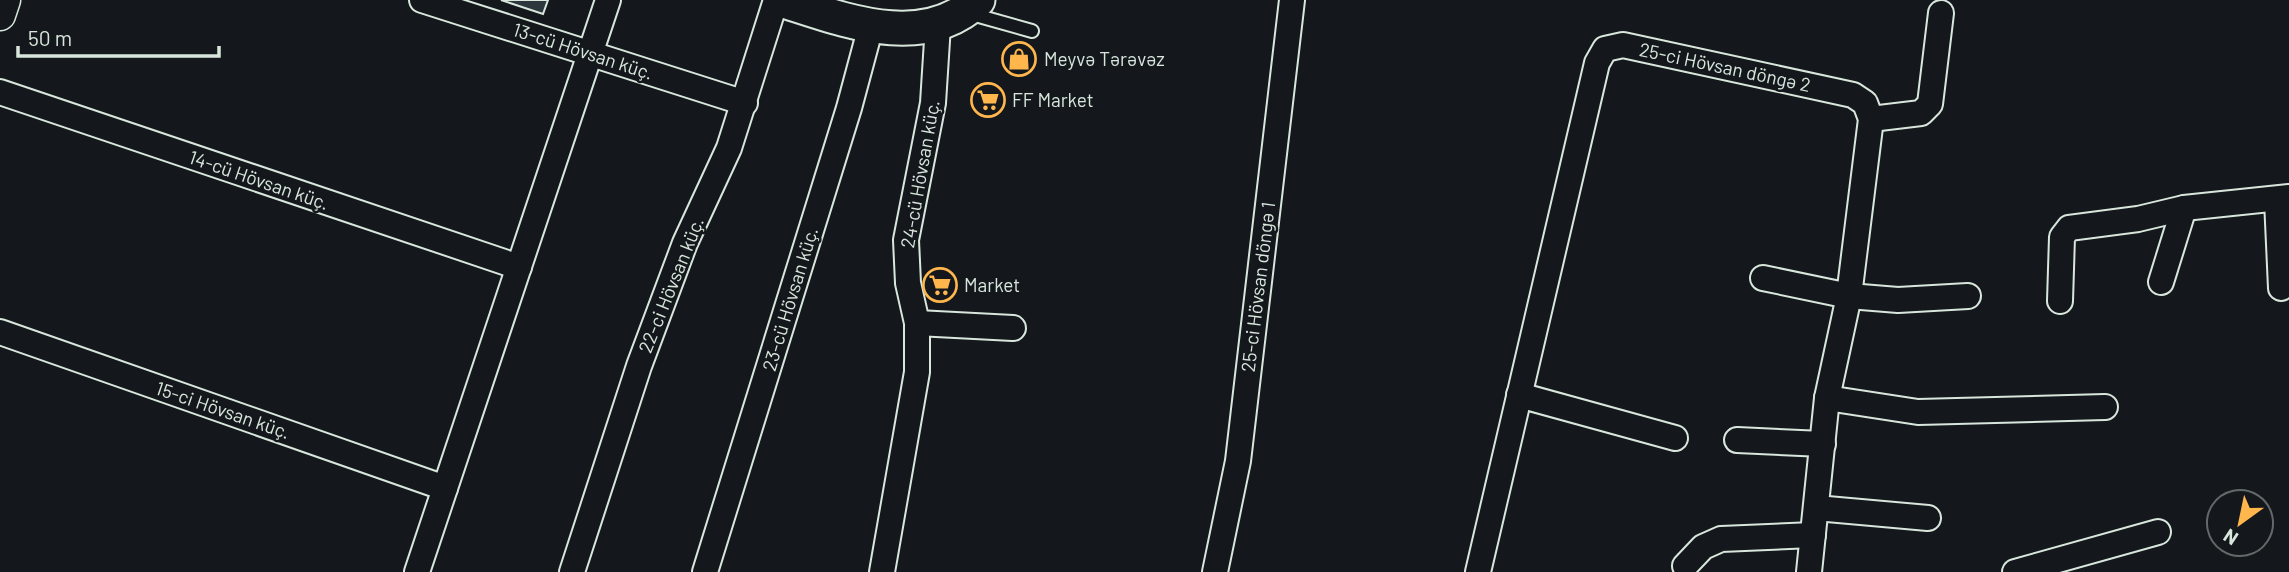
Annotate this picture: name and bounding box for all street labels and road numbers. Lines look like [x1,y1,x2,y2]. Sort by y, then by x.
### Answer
street label: 13-cü Hövsan küç. [510,17,656,84]
street label: 25-ci Hövsan döngə 2 [1637,37,1813,96]
street label: 24-cü Hövsan küç. [895,98,944,250]
street label: 14-cü Hövsan küç. [186,145,332,214]
street label: 25-ci Hövsan döngə 1 [1236,201,1279,373]
street label: 22-ci Hövsan küç. [633,214,708,356]
street label: 23-cü Hövsan küç. [757,224,822,374]
street label: 15-ci Hövsan küç. [153,376,293,443]

